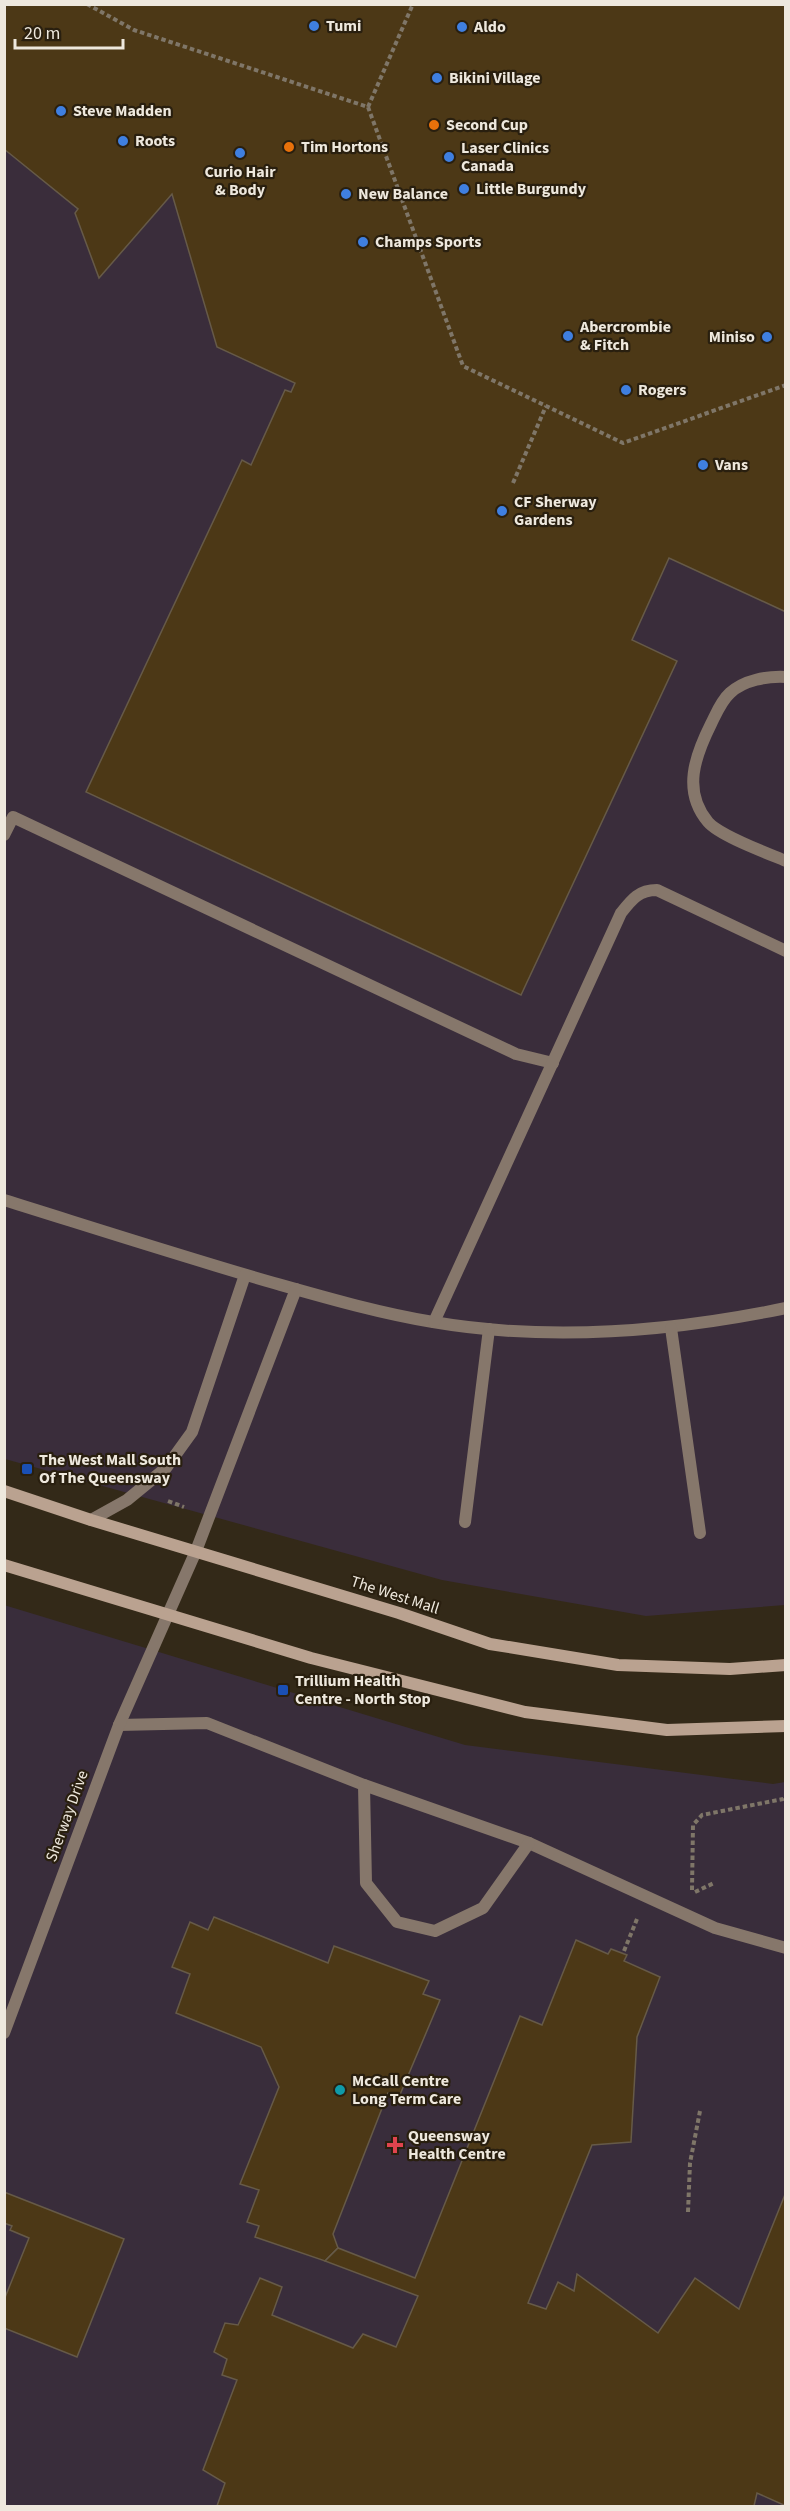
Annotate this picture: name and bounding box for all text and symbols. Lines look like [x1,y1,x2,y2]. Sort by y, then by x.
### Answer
scale bar [15,12,123,50]
place label: Tumi [326,15,361,37]
place label: Aldo [473,16,506,38]
marker: Tumi [307,19,321,33]
marker: Aldo [455,20,469,34]
text: 20 m [24,21,60,46]
place label: Bikini Village [449,67,540,89]
marker: Bikini Village [430,71,444,85]
place label: Steve Madden [73,100,172,122]
marker: Steve Madden [54,104,68,118]
place label: Second Cup [446,114,528,136]
marker: Second Cup [427,118,441,132]
place label: Roots [135,130,175,152]
marker: Roots [116,134,130,148]
place label: Tim Hortons [301,136,388,158]
place label: Laser Clinics Canada [461,137,549,177]
marker: Tim Hortons [282,140,296,154]
marker: Curio Hair & Body [233,146,247,160]
marker: Laser Clinics Canada [442,150,456,164]
place label: Curio Hair & Body [204,161,276,201]
place label: Little Burgundy [476,178,587,200]
marker: Little Burgundy [457,182,471,196]
place label: New Balance [358,183,448,205]
marker: New Balance [339,187,353,201]
place label: Champs Sports [375,231,481,253]
marker: Champs Sports [356,235,370,249]
place label: Abercrombie & Fitch [579,316,671,356]
place label: Miniso [709,326,755,348]
marker: Abercrombie & Fitch [561,329,575,343]
marker: Miniso [760,330,774,344]
place label: Rogers [638,379,686,401]
marker: Rogers [619,383,633,397]
place label: Vans [714,454,748,476]
marker: Vans [696,458,710,472]
place label: CF Sherway Gardens [514,491,597,531]
marker: CF Sherway Gardens [495,504,509,518]
place label: The West Mall South Of The Queensway [39,1449,181,1489]
marker: The West Mall South Of The Queensway [20,1462,34,1476]
street label: The West Mall [348,1570,442,1620]
place label: Trillium Health Centre - North Stop [295,1670,431,1710]
marker: Trillium Health Centre - North Stop [276,1683,290,1697]
street label: Sherway Drive [40,1767,94,1865]
place label: McCall Centre Long Term Care [352,2070,461,2110]
marker: McCall Centre Long Term Care [333,2083,347,2097]
place label: Queensway Health Centre [408,2125,506,2165]
marker: Queensway Health Centre [386,2136,404,2154]

